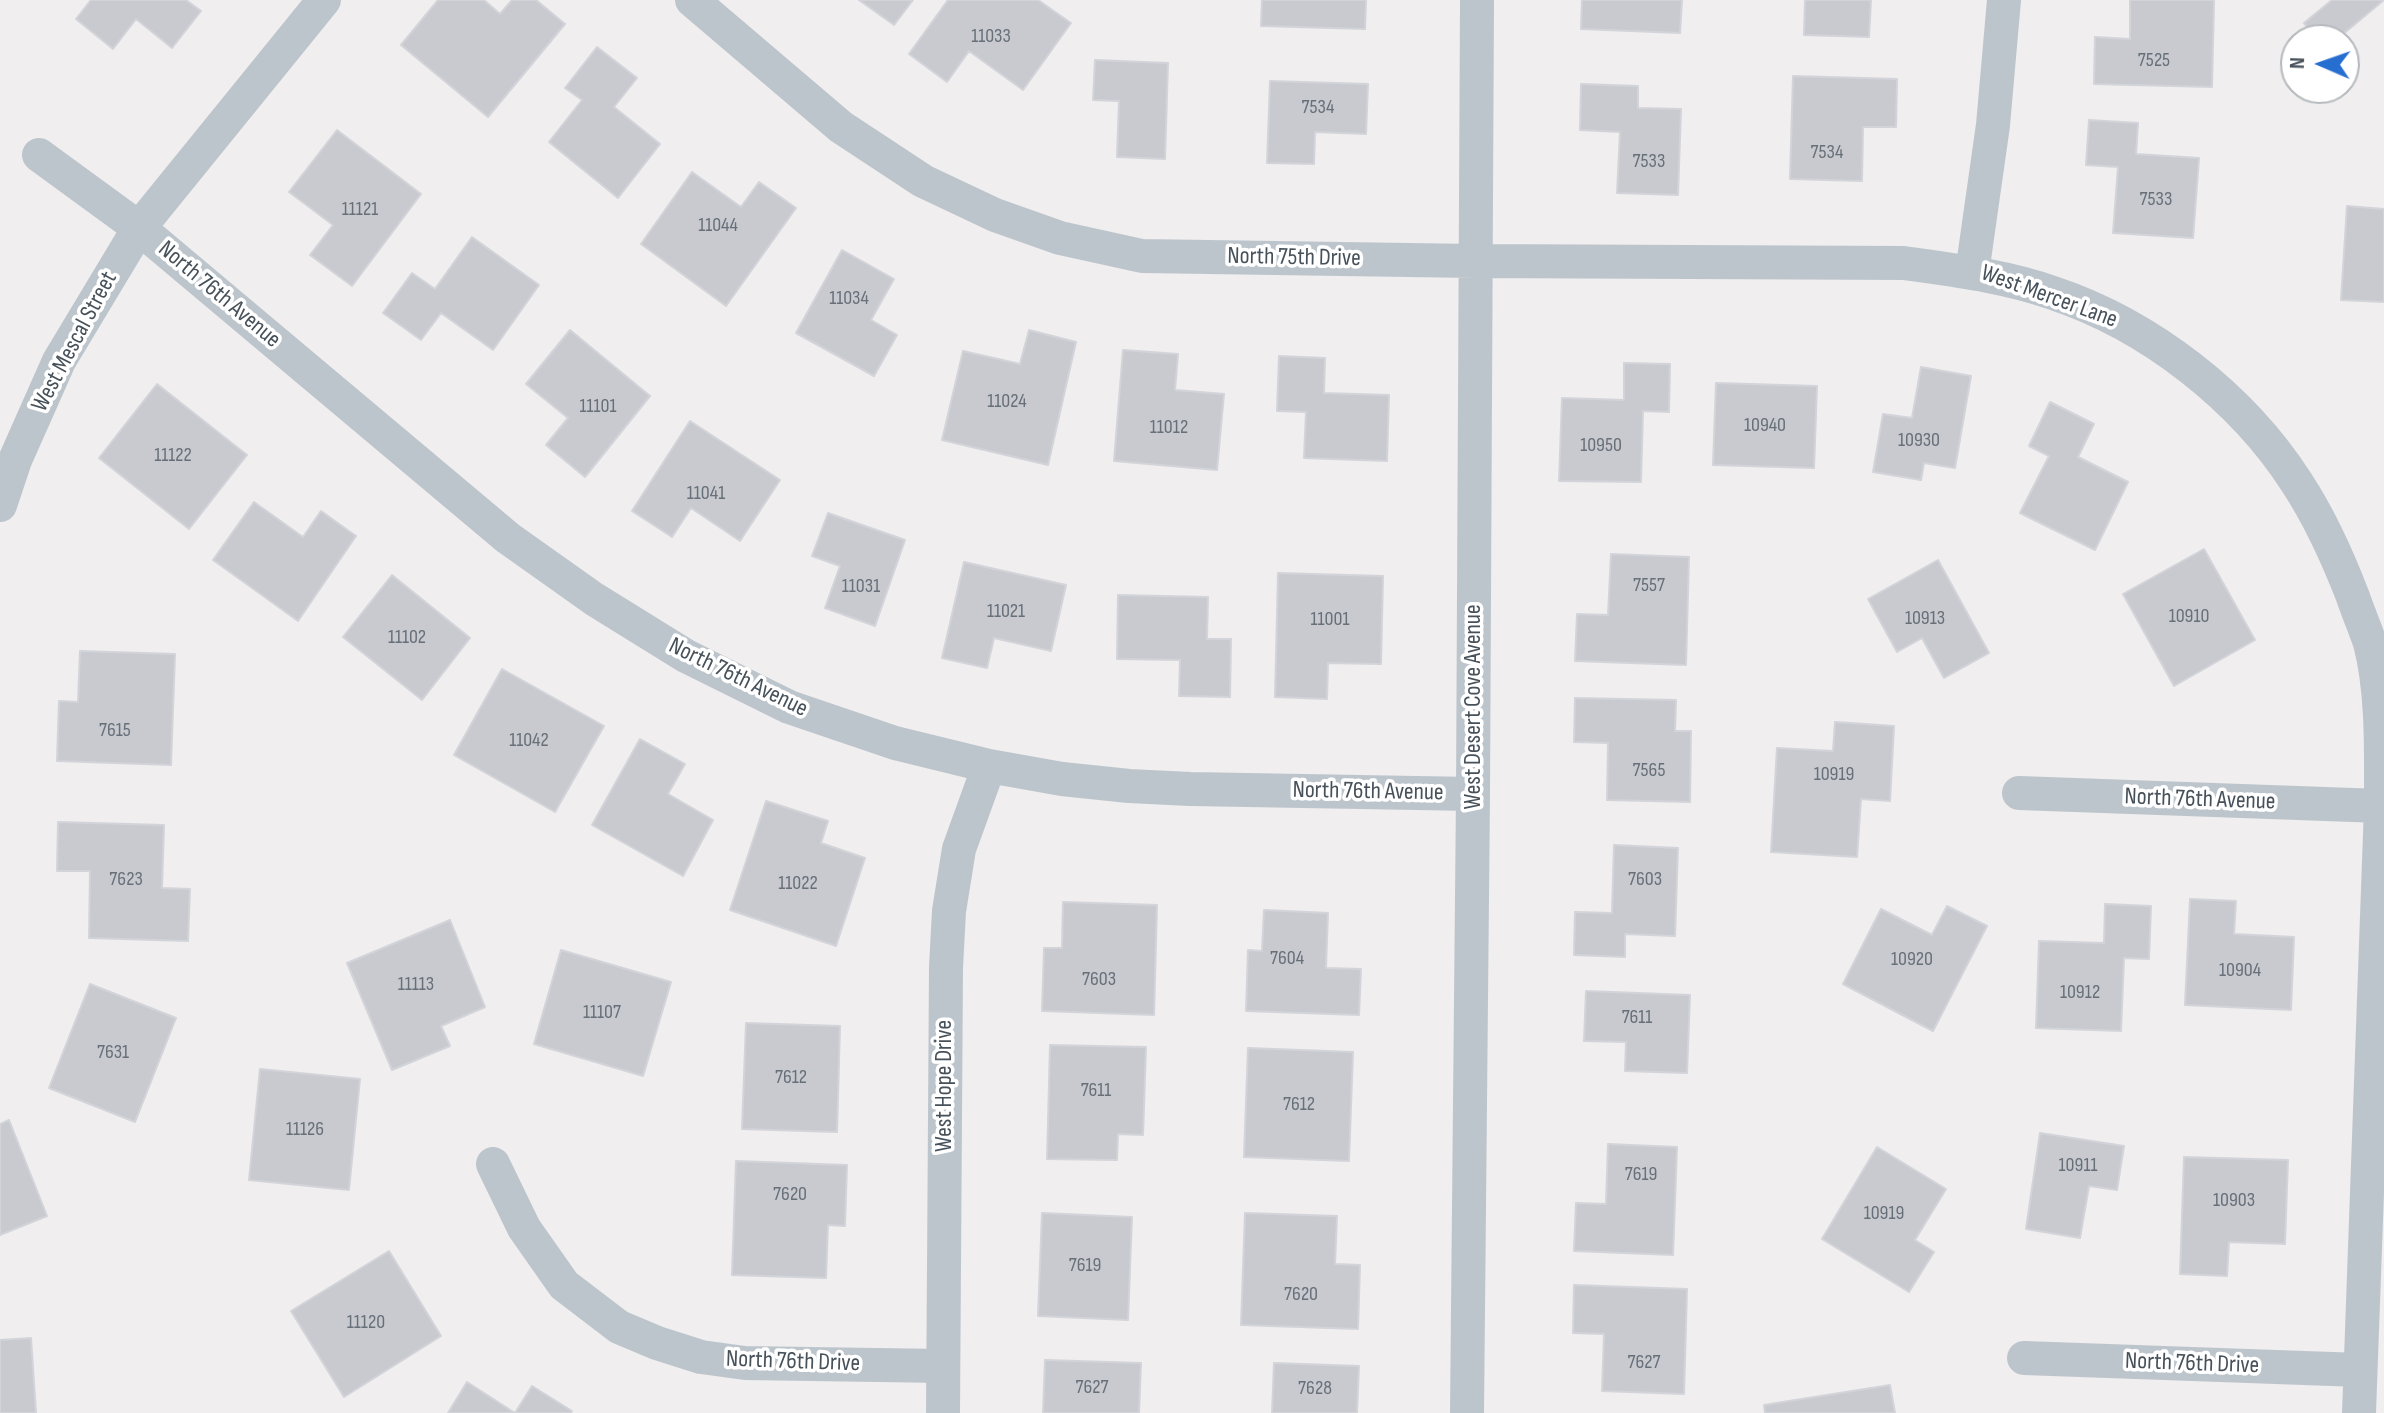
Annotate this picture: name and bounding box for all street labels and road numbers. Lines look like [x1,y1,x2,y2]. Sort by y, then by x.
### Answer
street label: North 76th Avenue [152,235,286,355]
street label: North 75th Drive [1227,242,1361,274]
street label: West Mercer Lane [1977,259,2121,335]
street label: West Mescal Street [26,267,124,417]
street label: West Desert Cove Avenue [1460,604,1488,810]
street label: North 76th Avenue [664,632,812,724]
street label: North 76th Avenue [1292,776,1444,808]
street label: North 76th Avenue [2124,783,2276,817]
street label: West Hope Drive [931,1020,959,1152]
street label: North 76th Drive [725,1345,861,1379]
street label: North 76th Drive [2124,1347,2260,1381]

